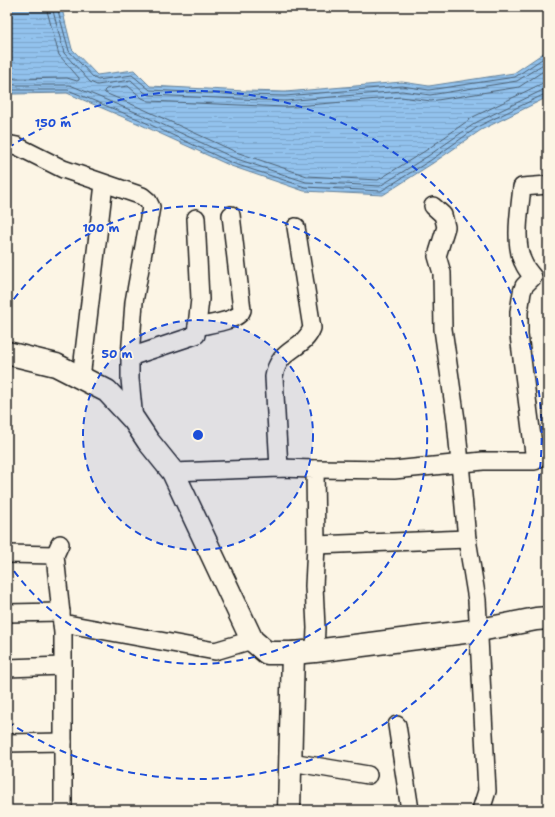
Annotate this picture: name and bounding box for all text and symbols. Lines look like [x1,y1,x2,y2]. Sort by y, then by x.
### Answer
text: 150 m [35,115,71,131]
text: 100 m [83,220,120,236]
text: 50 m [102,346,133,362]
centre of rings [191,428,205,442]

